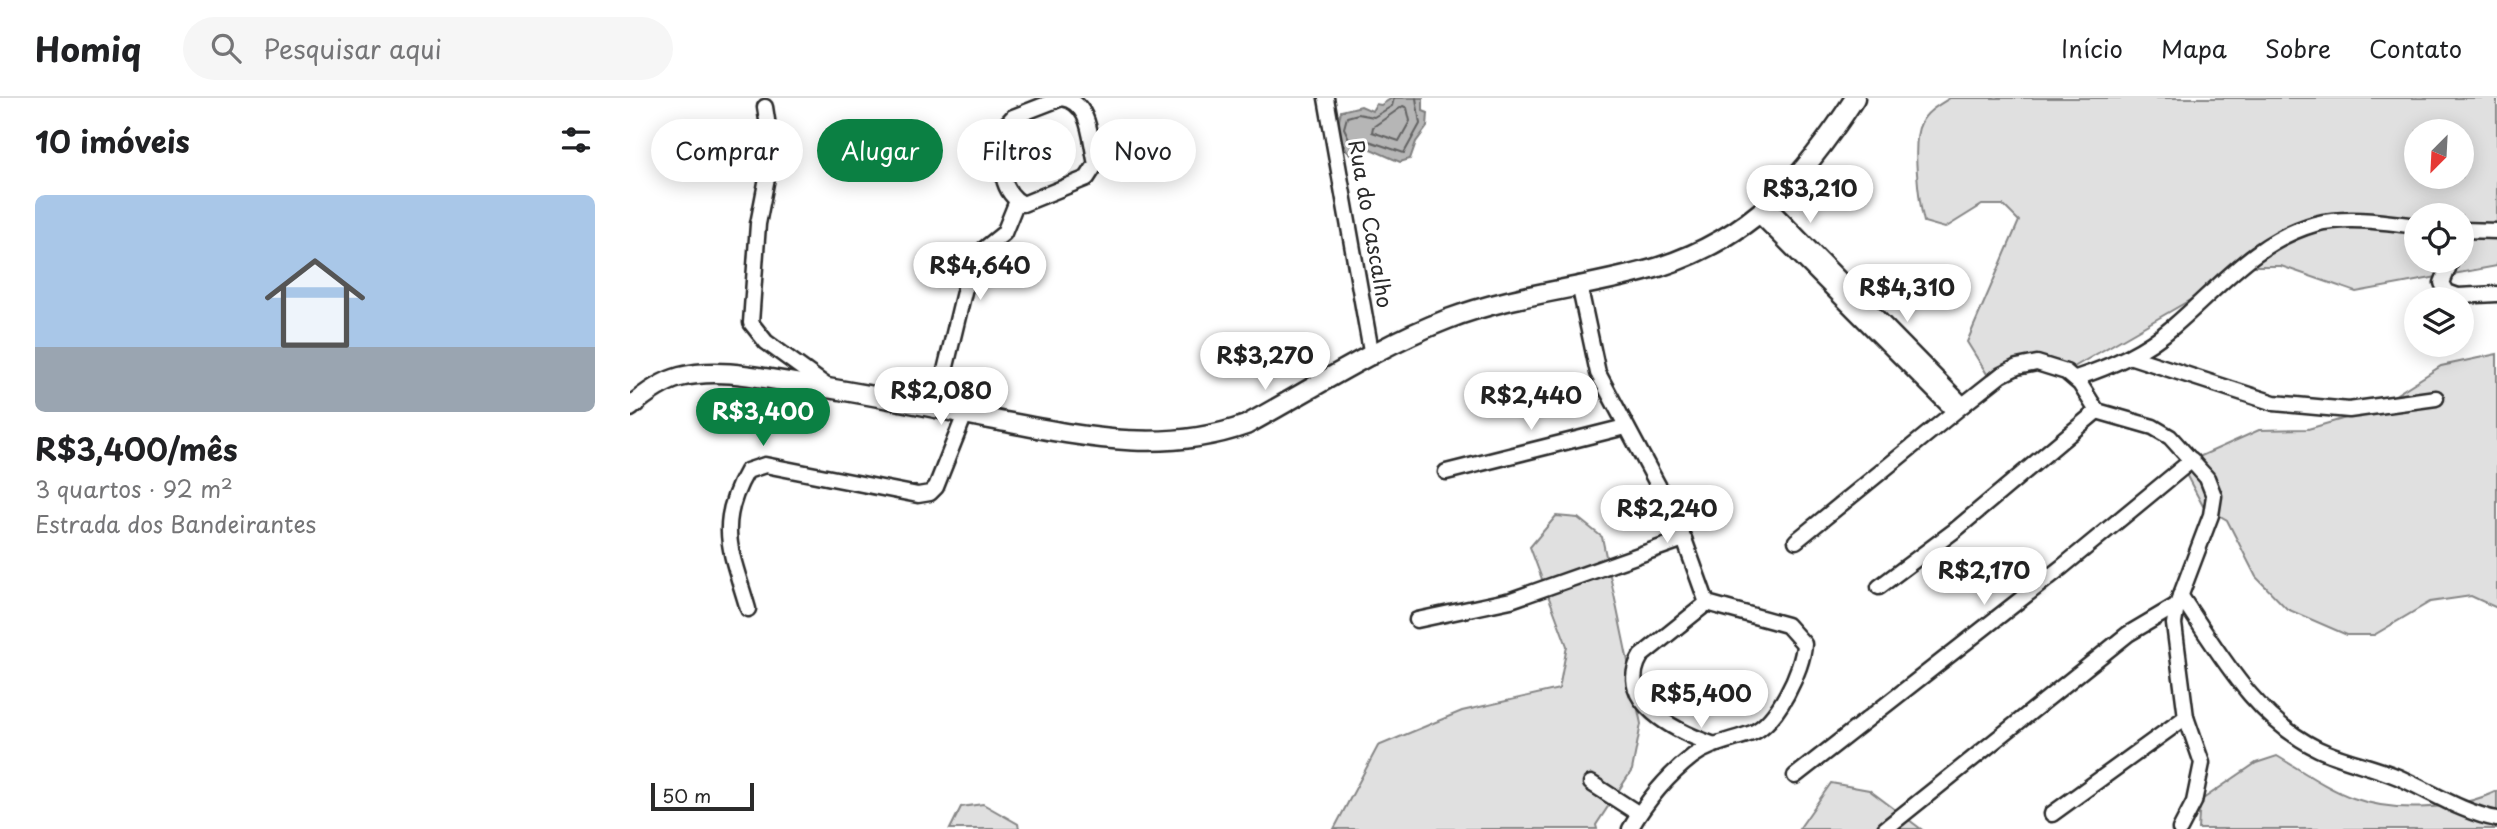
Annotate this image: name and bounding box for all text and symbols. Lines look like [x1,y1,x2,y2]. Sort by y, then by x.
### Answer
search box [183,17,673,80]
text: Homiq [35,23,141,73]
icon: search [207,29,245,67]
text: Pesquisar aqui [263,29,442,68]
text: Início [2061,30,2123,66]
text: Mapa [2161,30,2227,66]
text: Sobre [2265,30,2331,66]
text: Contato [2369,30,2462,66]
text: 10 imóveis [35,118,190,163]
chip: Comprar [651,119,803,182]
chip: Alugar [817,119,943,182]
chip: Filtros [957,119,1076,182]
chip: Novo [1090,119,1196,182]
north arrow [2404,119,2474,189]
map controls [2404,119,2474,357]
icon: filters [557,121,595,159]
street label: Rua do Cascalho [1341,137,1402,310]
pin: R$3,210 [1745,166,1875,225]
text: R$3,210 [1762,170,1858,205]
button: locate [2404,203,2474,273]
icon: home [252,240,378,366]
pin: R$4,640 [915,242,1045,302]
text: R$4,640 [929,247,1031,282]
pin: R$4,310 [1842,264,1972,324]
text: R$4,310 [1859,269,1955,304]
button: layers [2404,287,2474,357]
pin: R$3,270 [1200,332,1330,392]
text: R$3,270 [1216,337,1314,372]
pin: R$2,080 [876,368,1006,427]
text: R$2,080 [890,372,992,407]
pin: R$2,440 [1466,372,1596,432]
text: R$2,440 [1480,377,1582,412]
pin: R$3,400 [698,388,828,448]
text: R$3,400 [712,393,814,428]
text: R$3,400/mês [35,426,238,471]
text: 3 quartos · 92 m² [35,471,233,506]
pin: R$2,240 [1602,486,1732,545]
text: R$2,240 [1616,490,1718,525]
text: Estrada dos Bandeirantes [35,506,316,541]
pin: R$2,170 [1919,547,2049,607]
text: R$2,170 [1938,552,2030,587]
pin: R$5,400 [1636,670,1766,730]
text: R$5,400 [1650,675,1752,710]
scale bar [651,780,754,812]
text: 50 m [662,781,711,809]

